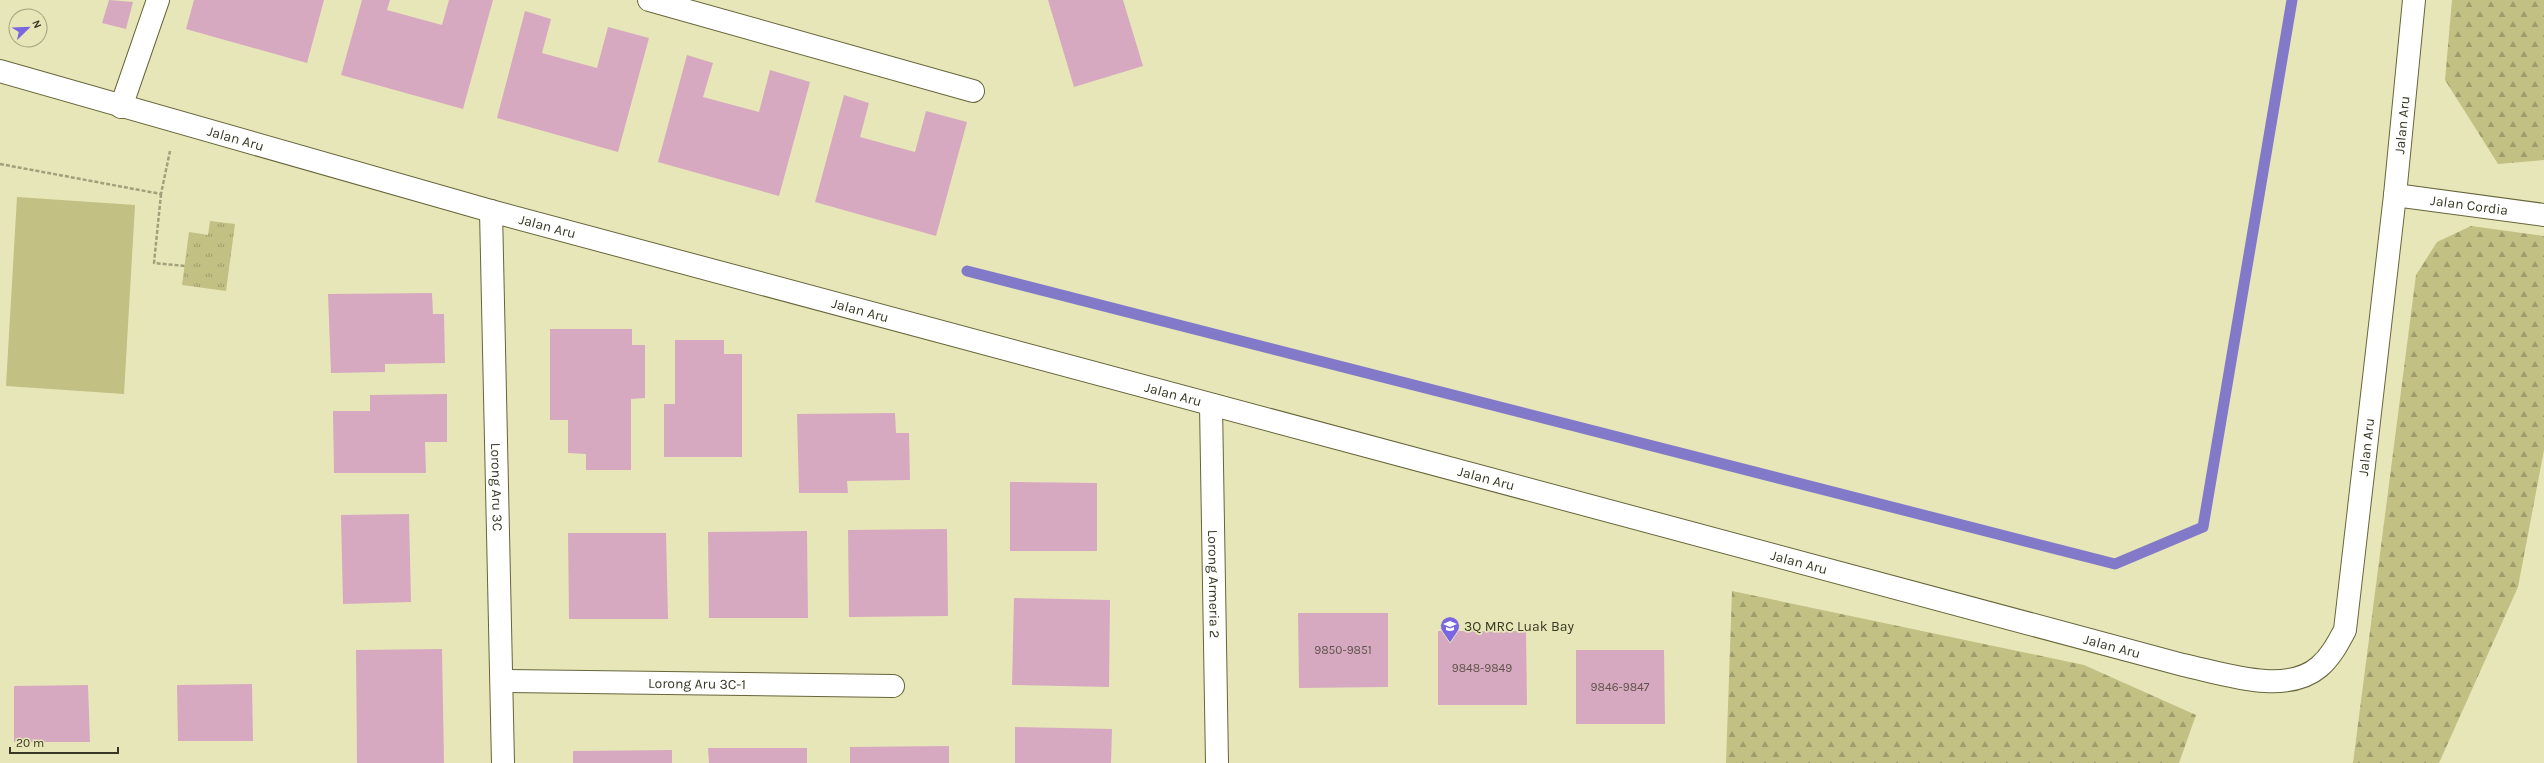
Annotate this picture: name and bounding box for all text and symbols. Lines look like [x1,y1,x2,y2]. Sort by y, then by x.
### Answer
north arrow [8,8,48,48]
text: N [29,18,44,30]
street label: Jalan Aru [2391,95,2413,155]
street label: Jalan Aru [205,122,266,154]
street label: Jalan Cordia [2429,191,2509,219]
street label: Jalan Aru [517,210,578,242]
street label: Jalan Aru [830,294,891,326]
street label: Jalan Aru [1143,378,1204,410]
street label: Jalan Aru [2354,417,2378,477]
street label: Lorong Aru 3C [488,443,506,531]
street label: Jalan Aru [1456,462,1517,494]
street label: Lorong Armeria 2 [1205,530,1223,638]
street label: Jalan Aru [1769,546,1830,578]
school or university icon: 3Q MRC Luak Bay [1439,615,1461,643]
place label: 3Q MRC Luak Bay [1464,618,1574,635]
street label: Jalan Aru [2082,630,2142,662]
house number: 9850-9851 [1314,643,1372,657]
house number: 9848-9849 [1452,661,1512,675]
street label: Lorong Aru 3C-1 [648,674,746,693]
house number: 9846-9847 [1591,680,1650,694]
scale bar [10,729,118,755]
text: 20 m [16,736,44,750]

